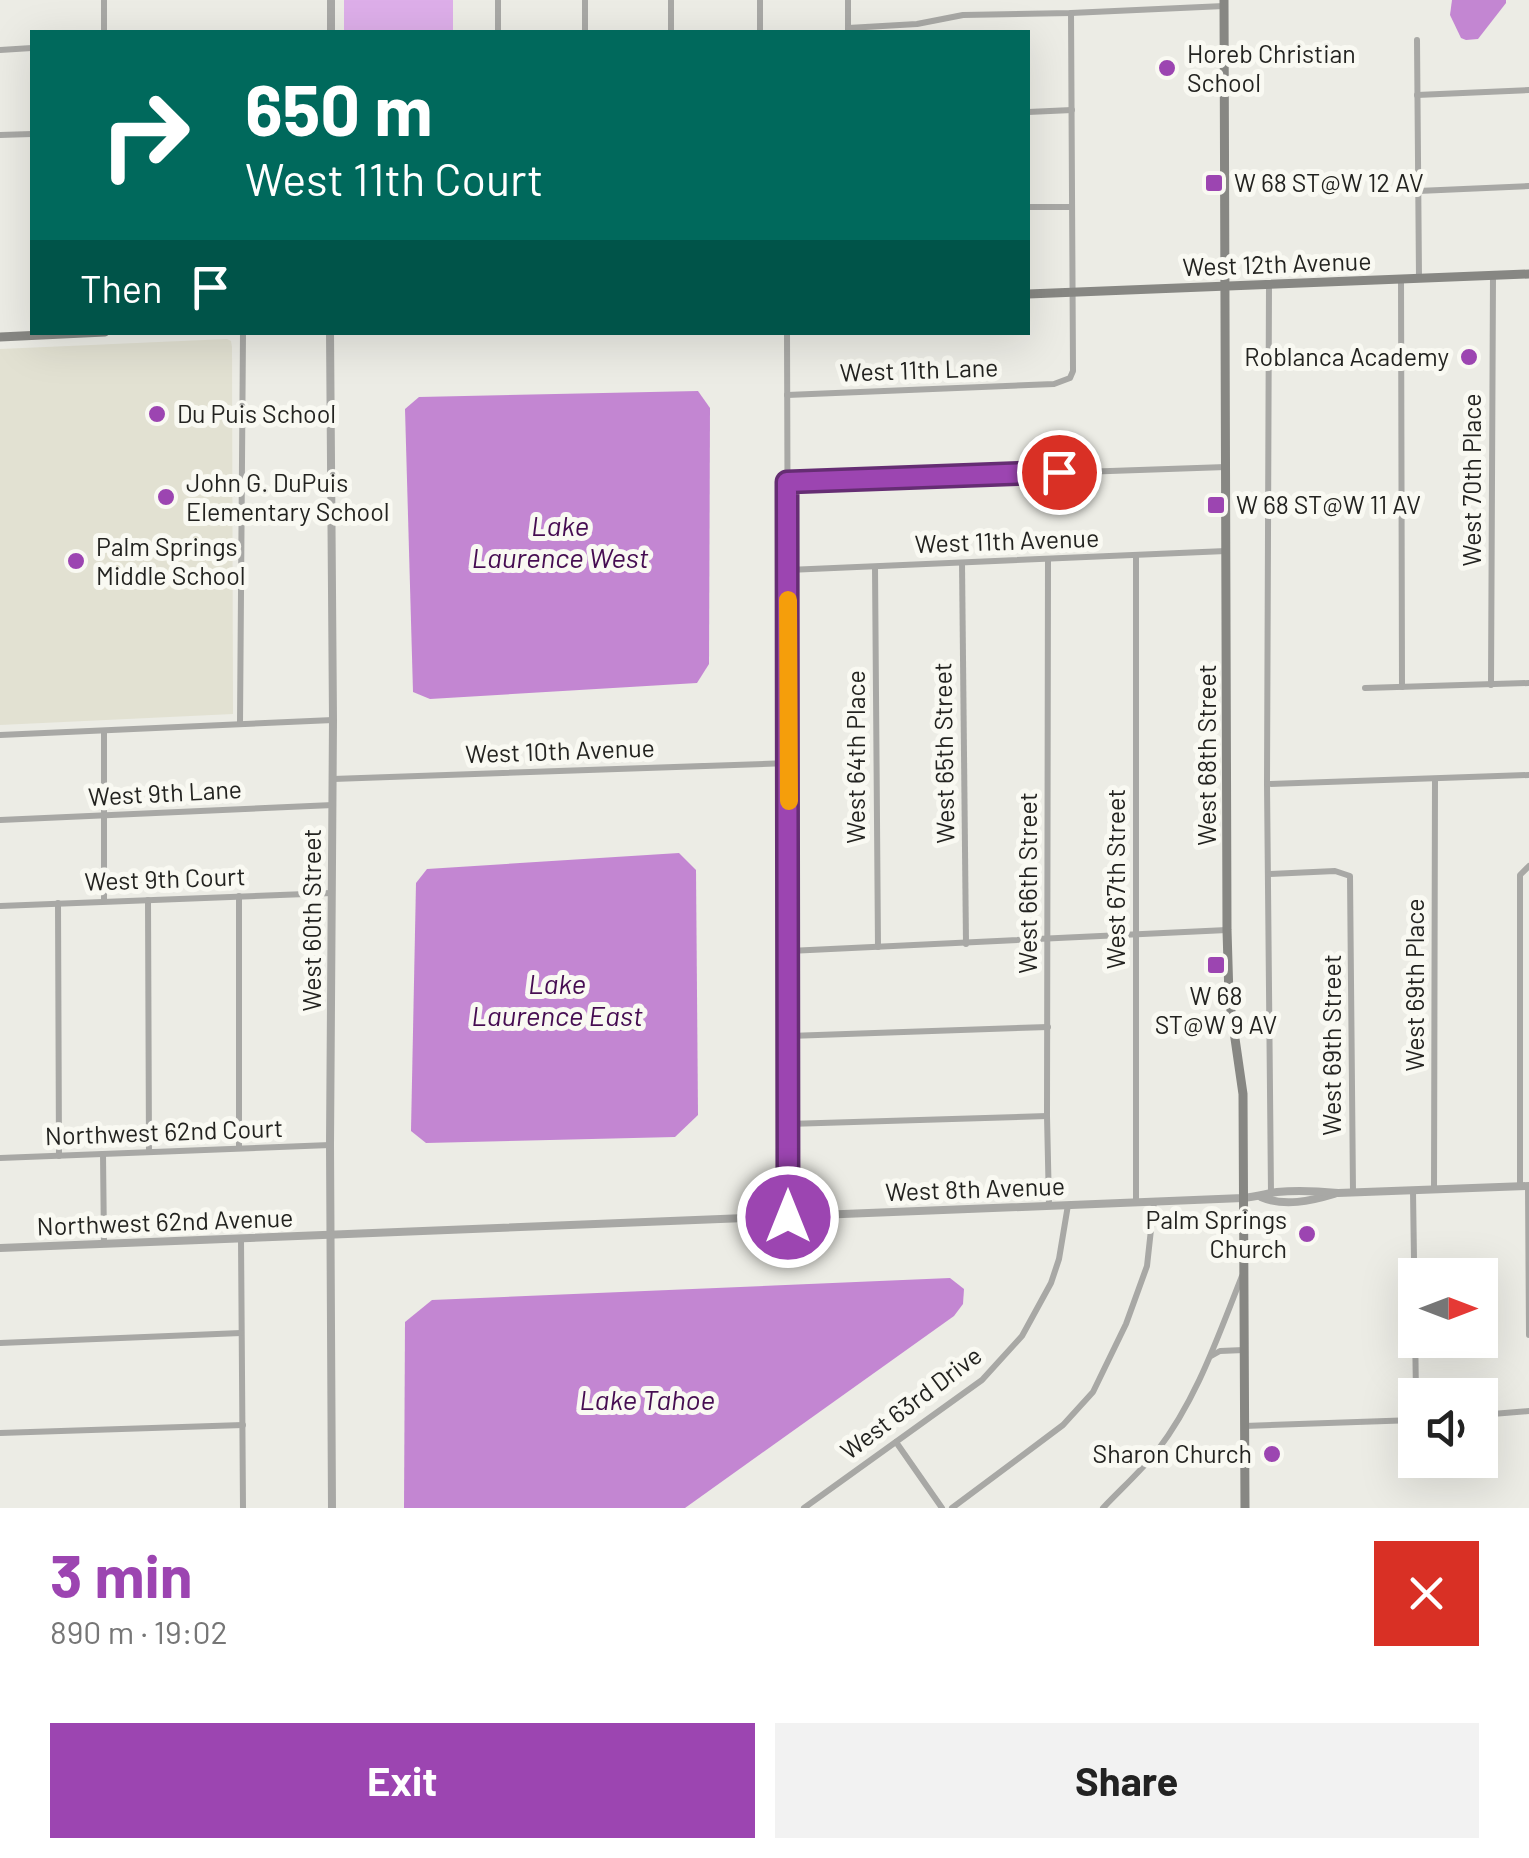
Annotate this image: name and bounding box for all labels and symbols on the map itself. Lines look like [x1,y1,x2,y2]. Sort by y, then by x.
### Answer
place label: Horeb Christian School [1187,38,1356,97]
marker: Horeb Christian School [1156,57,1178,79]
place label: W 68 ST@W 12 AV [1234,167,1424,197]
marker: W 68 ST@W 12 AV [1203,172,1225,194]
street label: West 12th Avenue [1182,245,1372,281]
place label: Roblanca Academy [1244,341,1449,371]
marker: Roblanca Academy [1458,346,1480,368]
street label: West 11th Lane [839,351,999,387]
street label: West 70th Place [1456,393,1486,567]
place label: Du Puis School [177,398,336,428]
marker: Du Puis School [146,403,168,425]
pin [1017,430,1102,515]
place label: John G. DuPuis Elementary School [186,467,390,526]
marker: John G. DuPuis Elementary School [155,486,177,508]
place label: W 68 ST@W 11 AV [1236,489,1421,519]
marker: W 68 ST@W 11 AV [1205,494,1227,516]
water label: Lake Laurence West [471,508,649,574]
street label: West 11th Avenue [914,522,1100,558]
place label: Palm Springs Middle School [96,531,246,590]
marker: Palm Springs Middle School [65,550,87,572]
street label: West 65th Street [926,662,960,844]
street label: West 68th Street [1191,664,1221,846]
street label: West 64th Place [840,670,870,844]
street label: West 10th Avenue [465,732,655,768]
street label: West 9th Lane [87,773,243,811]
street label: West 67th Street [1100,789,1130,969]
street label: West 66th Street [1012,792,1042,974]
street label: West 60th Street [296,829,326,1011]
street label: West 9th Court [84,860,246,896]
street label: West 69th Place [1399,899,1429,1071]
marker: W 68 ST@W 9 AV [1205,954,1227,976]
street label: West 69th Street [1316,954,1346,1136]
water label: Lake Laurence East [471,966,643,1032]
place label: W 68 ST@W 9 AV [1155,980,1277,1039]
street label: Northwest 62nd Court [44,1112,283,1150]
position arrow [736,1165,840,1269]
street label: West 8th Avenue [885,1170,1065,1206]
street label: Northwest 62nd Avenue [36,1202,294,1240]
place label: Palm Springs Church [1145,1204,1287,1263]
marker: Palm Springs Church [1296,1223,1318,1245]
north arrow [1398,1258,1498,1358]
street label: West 63rd Drive [834,1339,987,1465]
water label: Lake Tahoe [579,1382,715,1416]
place label: Sharon Church [1093,1438,1252,1468]
marker: Sharon Church [1261,1443,1283,1465]

